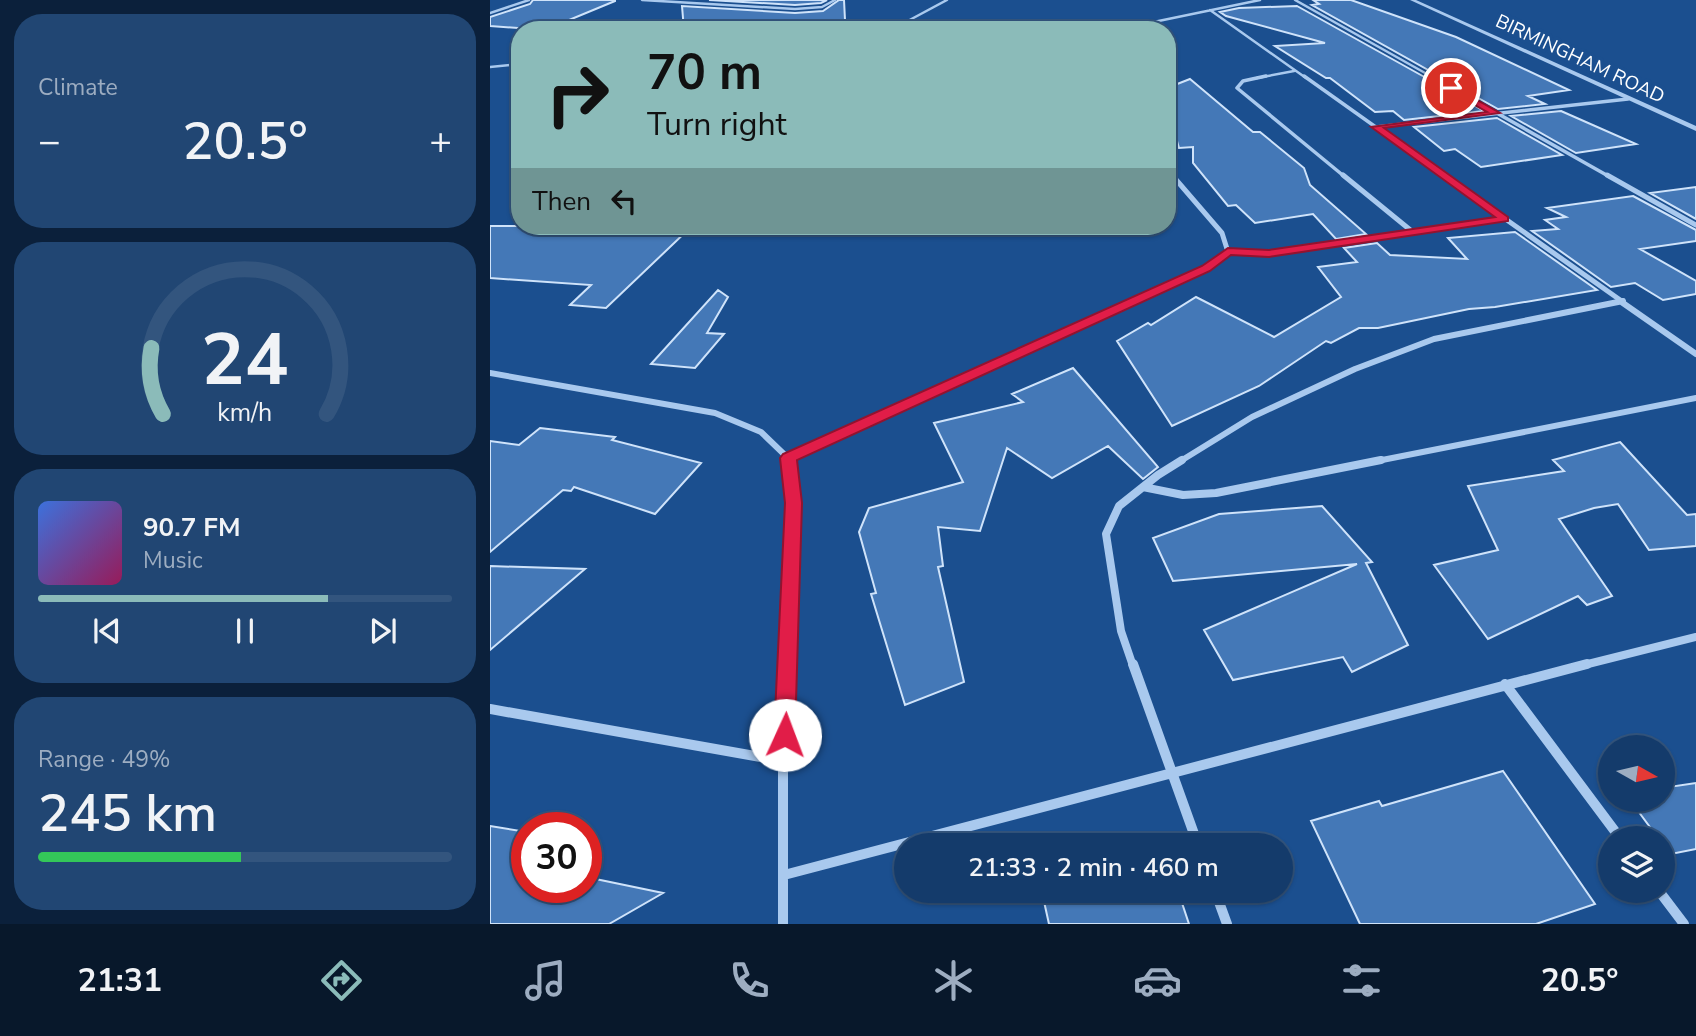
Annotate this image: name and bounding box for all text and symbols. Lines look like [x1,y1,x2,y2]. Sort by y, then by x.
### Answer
street label: BIRMINGHAM ROAD [1491,8,1669,110]
text: 70 m [647,39,762,106]
icon: right [532,49,623,140]
pin [1421,58,1481,118]
icon: arrive [1432,69,1470,107]
text: Climate [38,72,118,103]
text: Turn right [647,103,787,146]
text: 20.5° [182,106,308,177]
text: − [38,116,61,167]
text: + [429,116,452,167]
icon: left [605,182,643,220]
text: Then [532,184,591,219]
text: 24 [201,311,289,411]
text: km/h [217,396,273,430]
text: 90.7 FM [143,510,240,545]
text: Music [143,545,203,576]
icon: previous [88,612,126,650]
icon: pause [226,612,264,650]
icon: next [364,612,402,650]
position arrow [748,698,822,772]
north arrow [1598,735,1675,812]
map controls [1598,735,1675,903]
text: Range · 49% [38,744,170,775]
text: 245 km [38,778,217,849]
speed limit sign: 30 [511,812,602,903]
button: layers [1598,826,1675,903]
text: 21:33 · 2 min · 460 m [968,850,1219,885]
icon: directions [317,956,366,1005]
icon: music [521,956,570,1005]
icon: phone [725,956,774,1005]
icon: climate [929,956,978,1005]
icon: car [1133,956,1182,1005]
icon: filters [1337,956,1386,1005]
text: 21:31 [77,959,162,1002]
text: 20.5° [1541,959,1618,1002]

